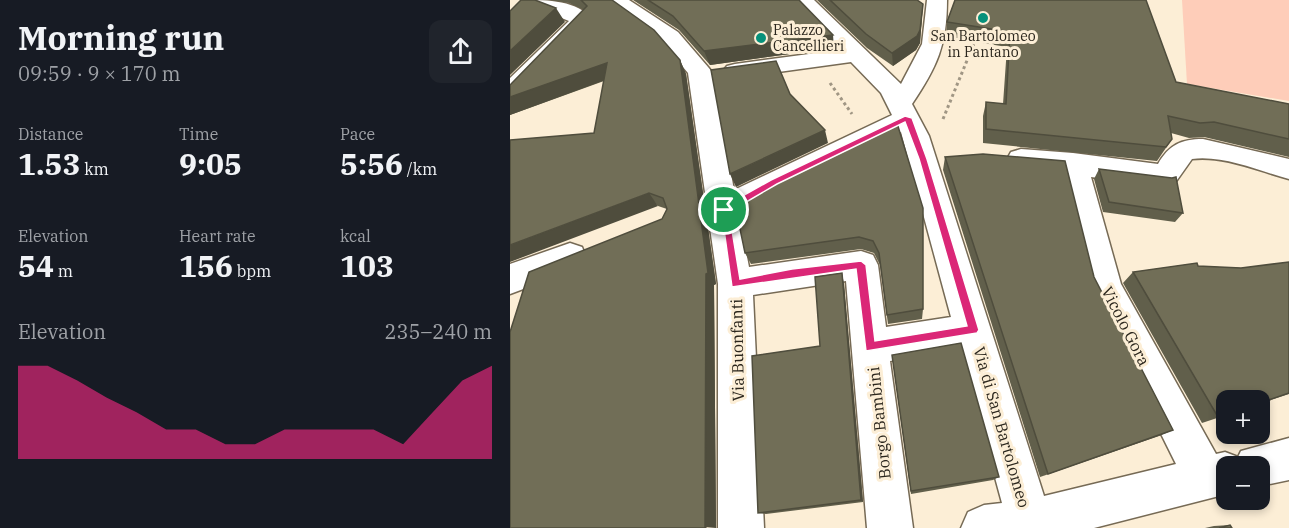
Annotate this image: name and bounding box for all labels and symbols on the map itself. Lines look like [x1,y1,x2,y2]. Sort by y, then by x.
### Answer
marker: San Bartolomeo in Pantano [976,11,990,25]
place label: Palazzo Cancellieri [773,21,844,55]
place label: San Bartolomeo in Pantano [930,27,1036,61]
marker: Palazzo Cancellieri [754,31,768,45]
pin [698,184,749,235]
street label: Vicolo Gora [1097,283,1155,369]
street label: Via Buonfanti [726,299,748,401]
street label: Via di San Bartolomeo [969,344,1035,510]
street label: Borgo Bambini [863,366,895,480]

